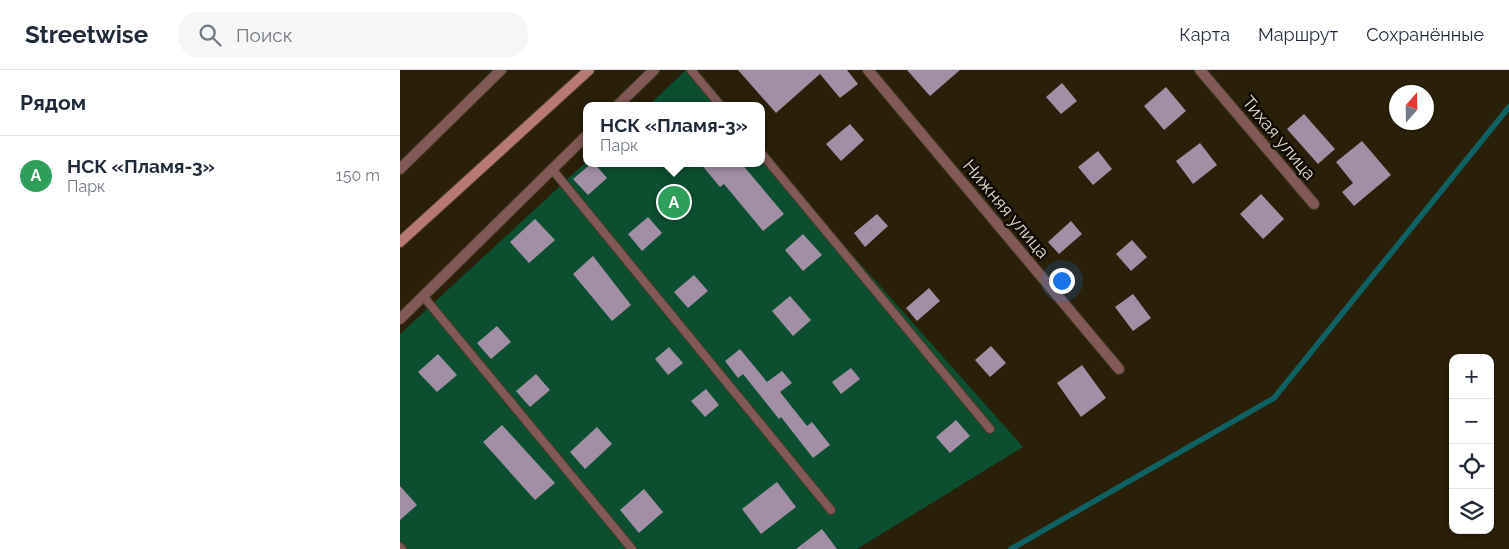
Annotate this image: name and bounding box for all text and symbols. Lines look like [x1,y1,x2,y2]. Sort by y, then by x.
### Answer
search box [178,12,528,57]
text: Streetwise [25,20,148,49]
icon: search [196,21,224,49]
text: Поиск [236,24,293,46]
text: Карта [1179,24,1230,45]
text: Маршрут [1258,24,1338,45]
text: Сохранённые [1366,24,1484,45]
north arrow [1389,85,1434,130]
text: Рядом [20,90,86,115]
street label: Тихая улица [1238,91,1321,184]
popup [583,102,765,167]
text: НСК «Пламя-3» [600,114,748,136]
text: Парк [600,136,638,155]
text: НСК «Пламя-3» [67,155,215,177]
street label: Нижняя улица [959,155,1054,262]
text: A [31,166,41,185]
text: 150 m [336,166,380,185]
text: Парк [67,177,105,196]
pin: A [658,183,690,221]
your location [1049,268,1075,294]
map controls [1449,354,1494,534]
button: + [1449,354,1494,399]
button: − [1449,399,1494,444]
button: locate [1449,444,1494,489]
button: layers [1449,489,1494,534]

